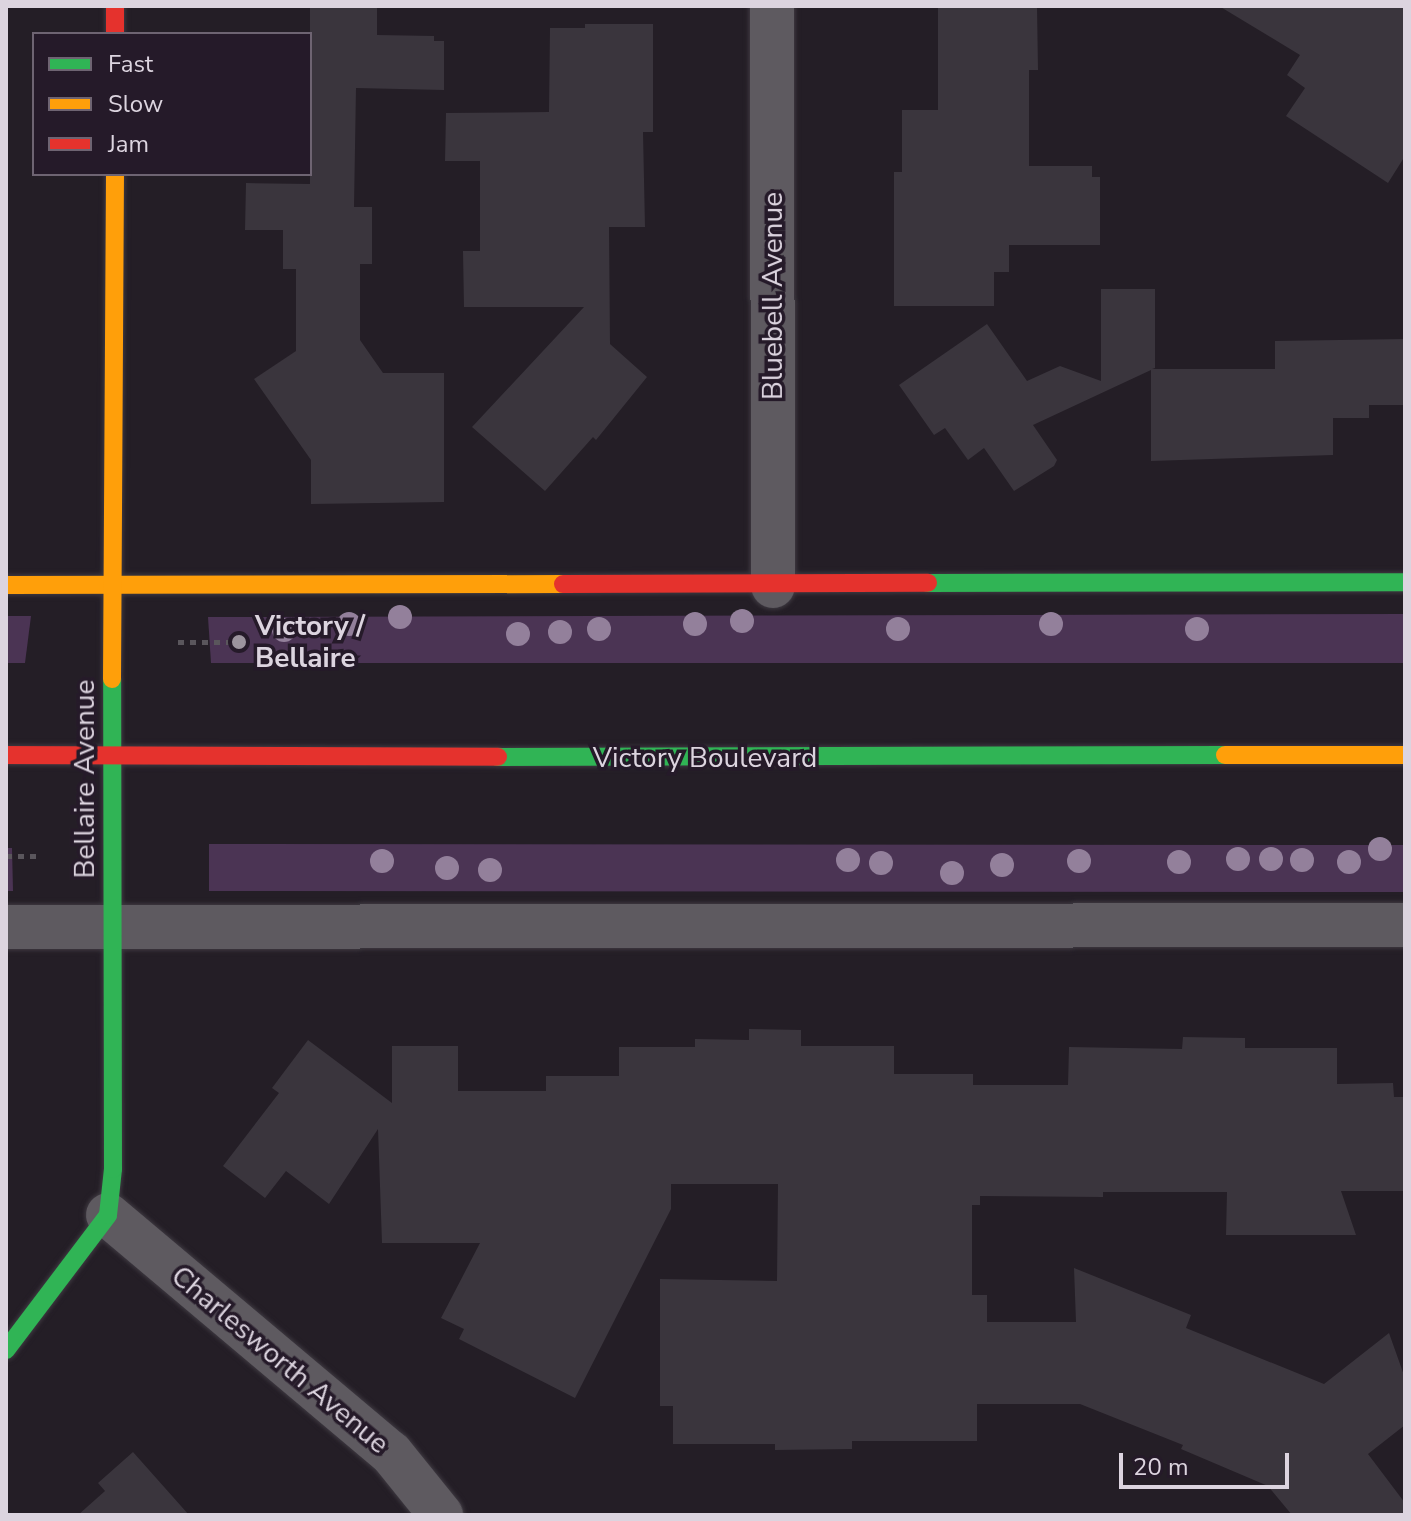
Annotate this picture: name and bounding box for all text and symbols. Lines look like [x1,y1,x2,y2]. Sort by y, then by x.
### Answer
legend [32,32,312,176]
text: Fast [108,48,153,80]
text: Slow [108,88,163,120]
text: Jam [108,128,149,160]
street label: Bluebell Avenue [756,192,790,400]
place label: Victory / Bellaire [255,609,365,675]
marker: Victory / Bellaire [230,633,248,651]
street label: Bellaire Avenue [68,680,102,878]
street label: Victory Boulevard [593,741,817,775]
street label: Charlesworth Avenue [164,1259,396,1461]
scale bar [1123,1437,1293,1487]
text: 20 m [1133,1451,1189,1483]

